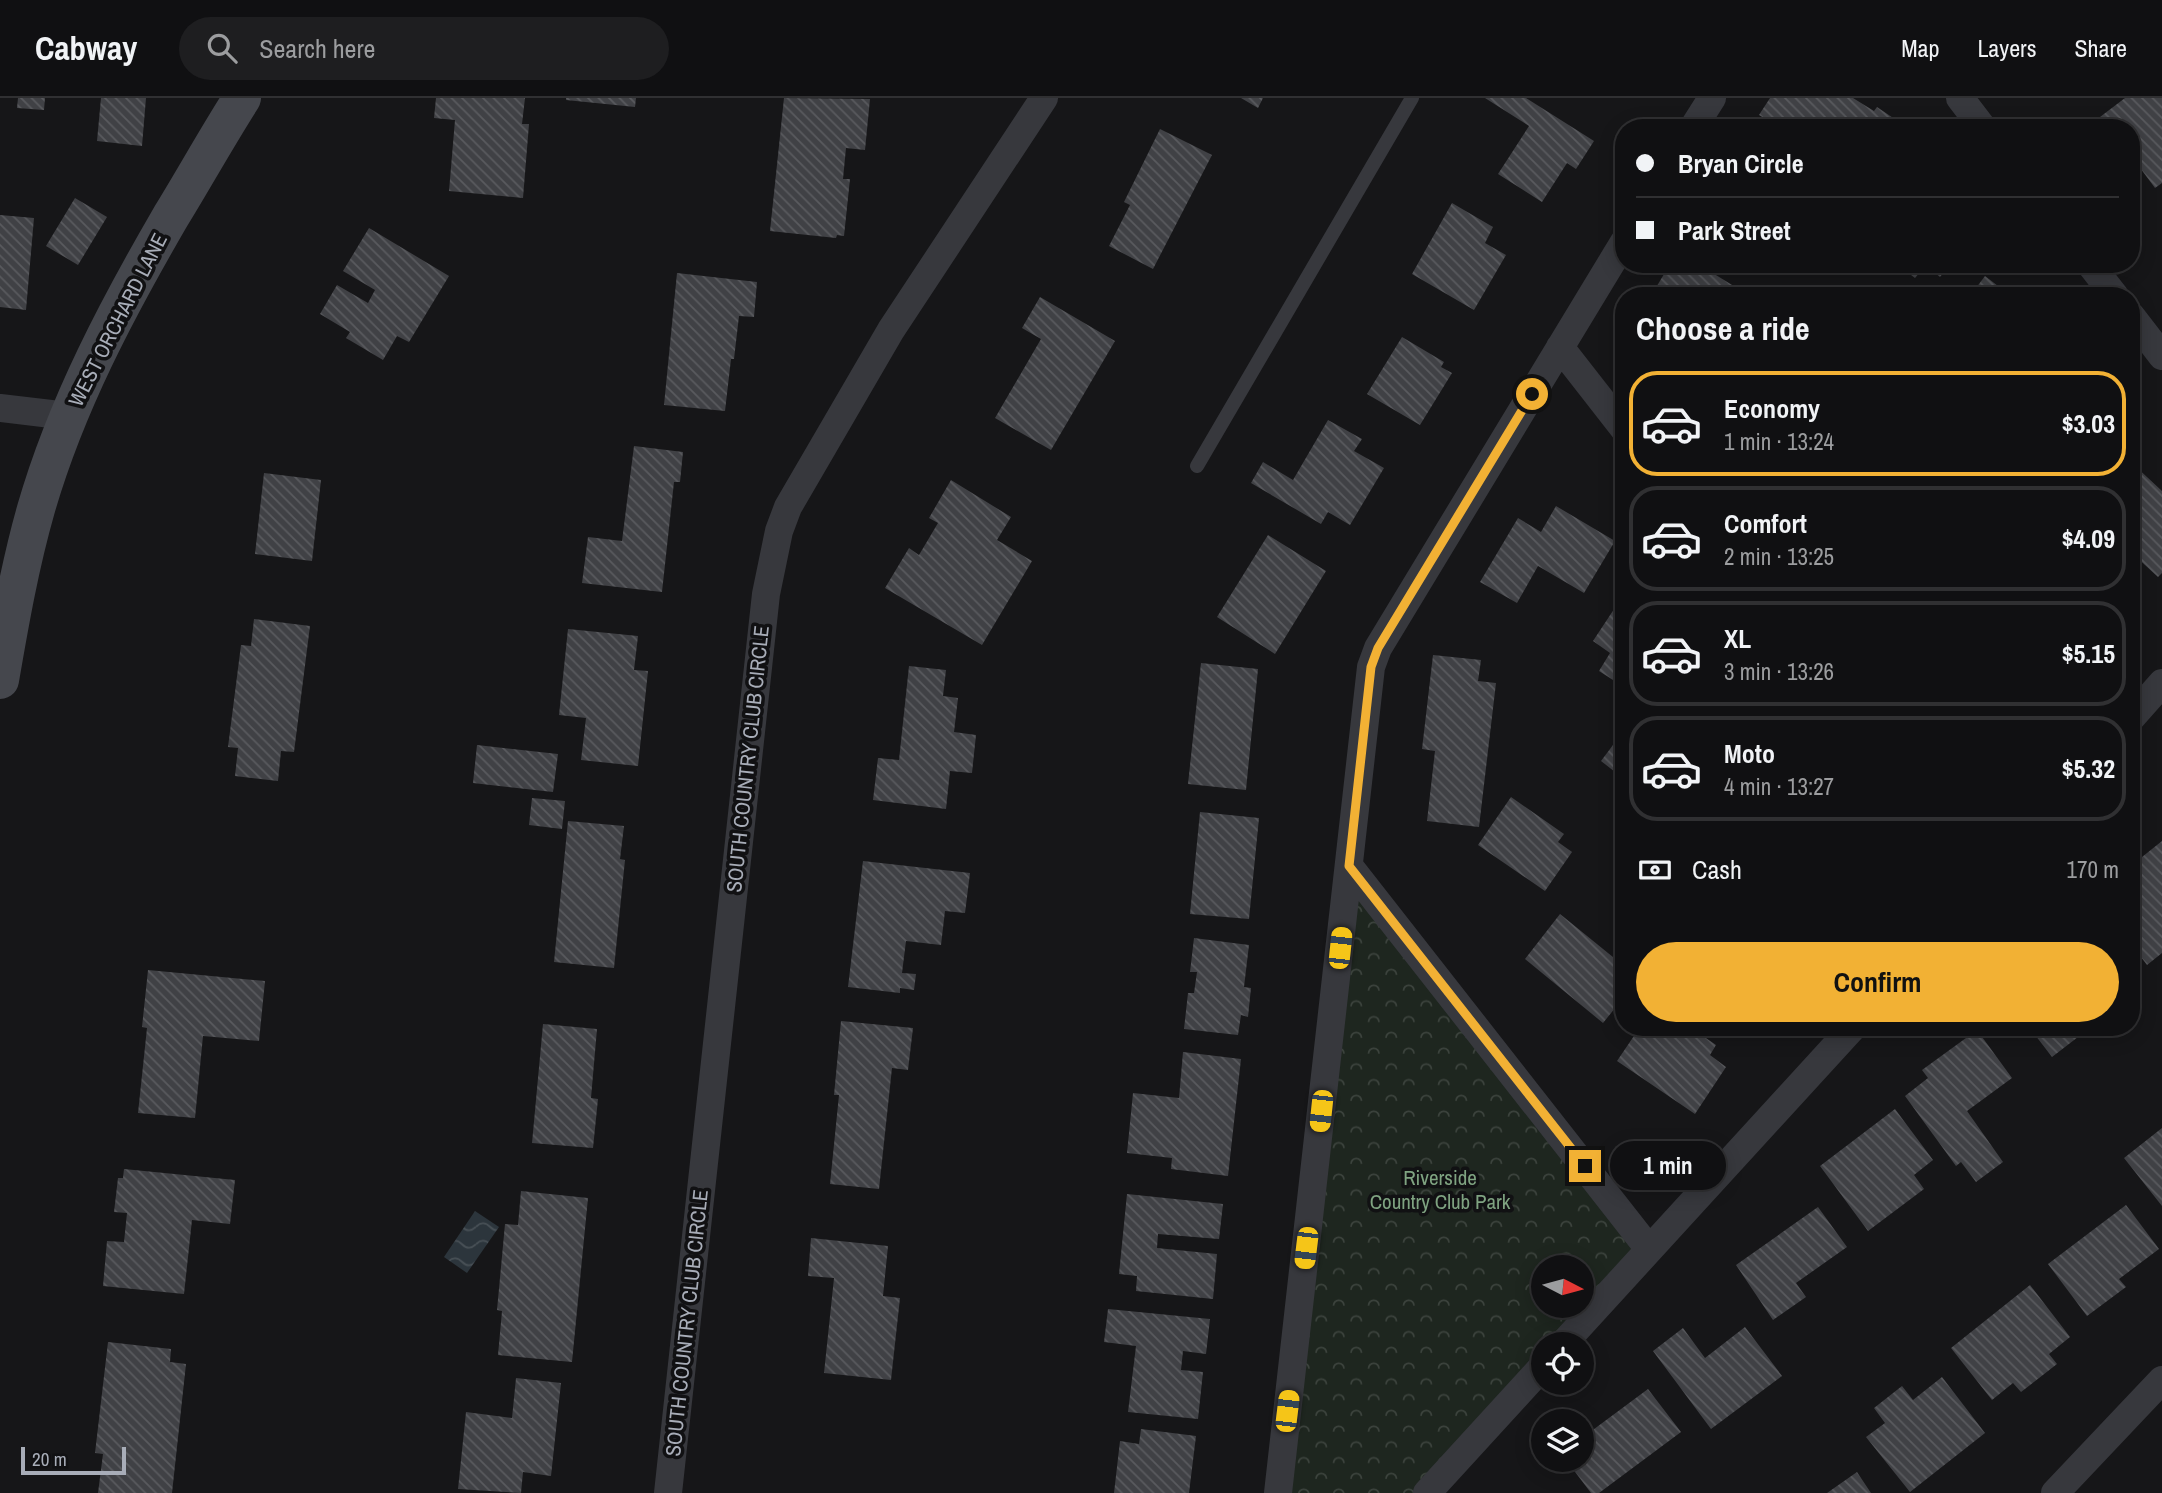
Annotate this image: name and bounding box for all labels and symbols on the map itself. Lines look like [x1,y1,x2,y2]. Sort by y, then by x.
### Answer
street label: WEST ORCHARD LANE [61,228,174,411]
route start [1516,378,1548,410]
street label: SOUTH COUNTRY CLUB CIRCLE [719,624,776,894]
car [1328,926,1353,970]
car [1309,1089,1334,1133]
callout: 1 min [1610,1142,1725,1190]
route end [1569,1150,1601,1182]
park label: Riverside Country Club Park [1370,1163,1511,1216]
street label: SOUTH COUNTRY CLUB CIRCLE [658,1188,715,1458]
car [1294,1226,1319,1270]
north arrow [1531,1255,1594,1318]
car [1275,1389,1300,1433]
scale bar [21,1444,126,1476]

